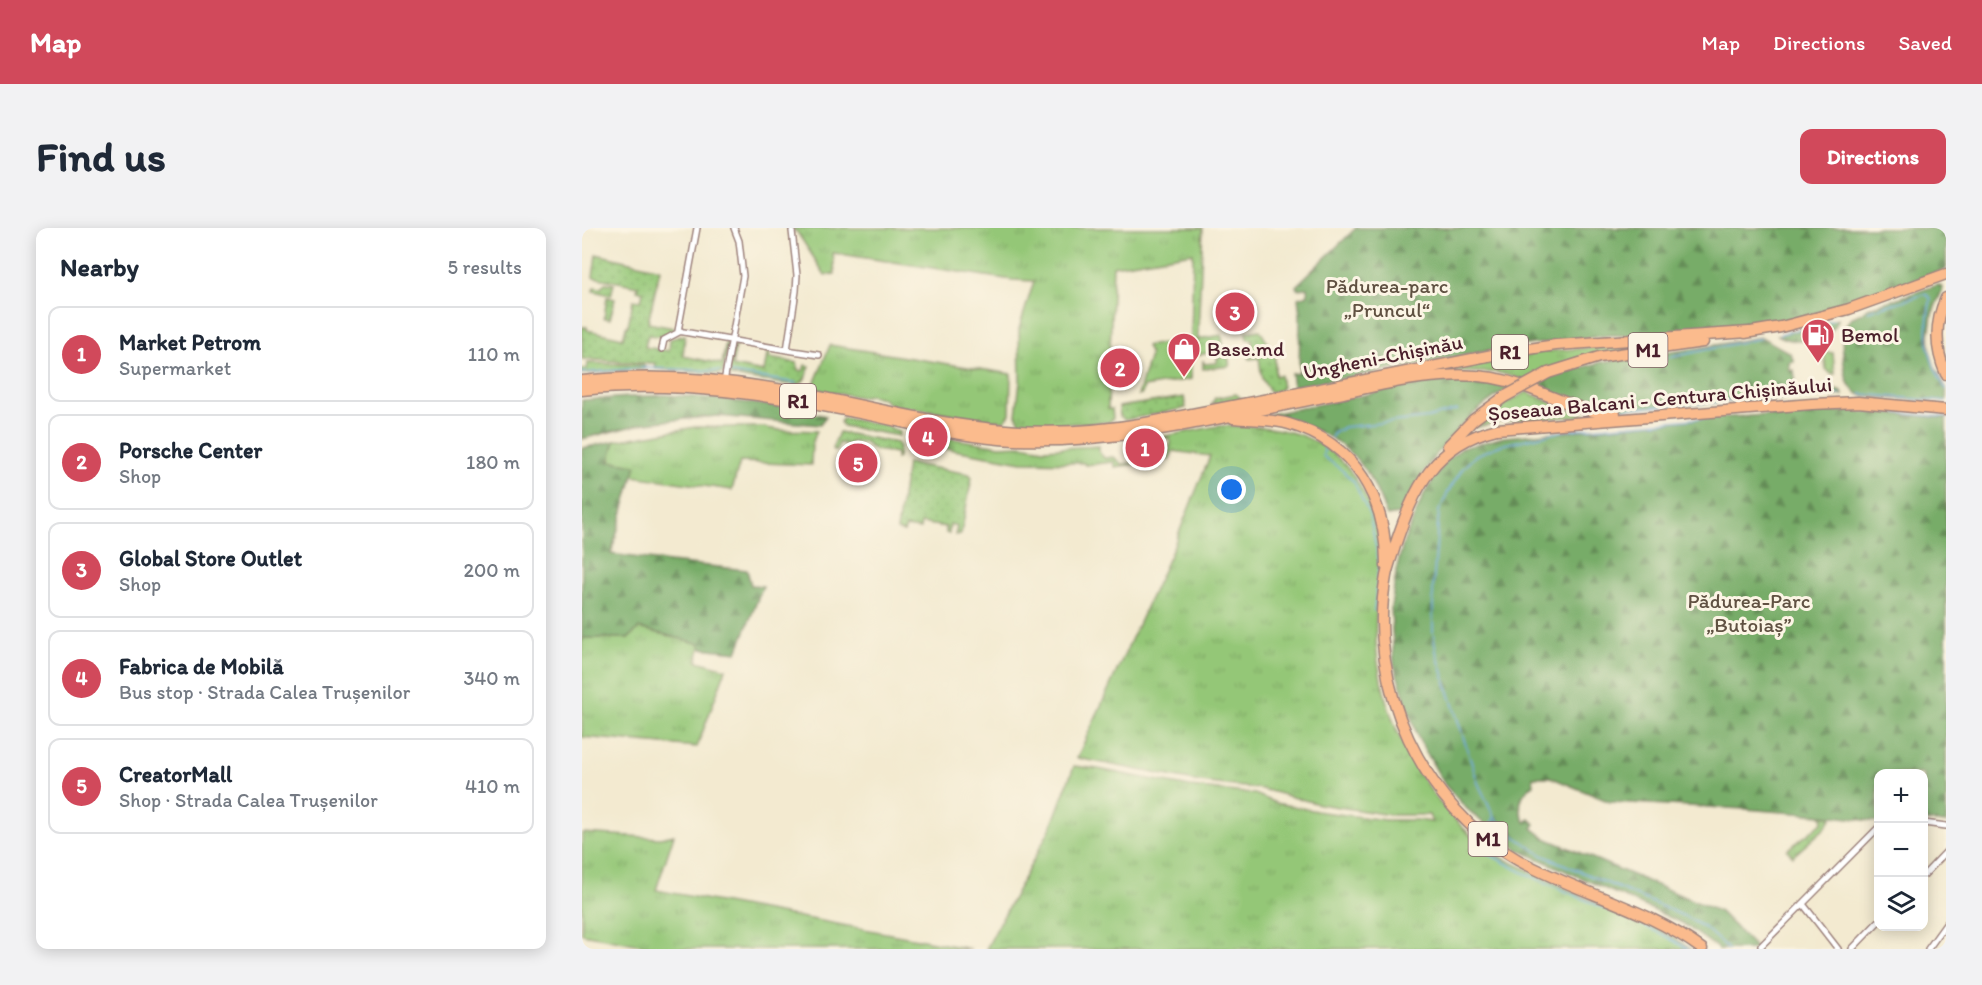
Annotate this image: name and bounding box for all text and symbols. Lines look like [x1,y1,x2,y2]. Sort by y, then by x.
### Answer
text: Map [30,25,81,59]
text: Map [1702,30,1740,55]
text: Directions [1773,30,1865,55]
text: Saved [1898,30,1952,55]
button: Directions [1800,129,1946,184]
text: Find us [36,131,166,182]
text: Nearby [60,251,139,283]
text: 5 results [448,255,522,279]
park label: Pădurea-parc „Pruncul“ [1326,273,1448,322]
pin: 3 [1216,290,1254,334]
fuel station icon: Bemol [1800,317,1836,364]
place label: Bemol [1841,322,1899,347]
text: Market Petrom [119,329,261,356]
street label: Ungheni-Chișinău [1301,329,1465,384]
shop icon: Base.md [1166,331,1202,378]
road number: M1 [1628,333,1668,367]
road number: R1 [1492,335,1528,369]
place label: Base.md [1207,336,1285,361]
text: 1 [77,342,86,366]
text: 110 m [468,342,520,366]
pin: 2 [1100,346,1140,390]
text: Supermarket [119,356,231,380]
street label: Șoseaua Balcani - Centura Chișinăului [1487,371,1833,426]
road number: R1 [780,384,816,418]
pin: 4 [908,414,948,460]
pin: 1 [1126,426,1164,470]
text: Porsche Center [119,437,262,464]
pin: 5 [838,440,878,486]
text: 2 [76,450,87,474]
text: 180 m [466,450,520,474]
text: Shop [119,464,161,488]
your location [1217,475,1246,504]
text: Global Store Outlet [119,545,302,572]
text: 3 [76,558,87,582]
text: 200 m [464,558,520,582]
text: Shop [119,572,161,596]
park label: Pădurea-Parc „Butoiaș” [1687,588,1811,637]
text: Fabrica de Mobilă [119,653,284,680]
text: 4 [75,666,88,690]
text: 340 m [463,666,520,690]
text: Bus stop · Strada Calea Trușenilor [119,680,410,704]
text: CreatorMall [119,761,232,788]
map controls [1874,769,1928,931]
button: + [1874,769,1928,823]
text: 5 [76,774,87,798]
text: 410 m [465,774,520,798]
text: Shop · Strada Calea Trușenilor [119,788,378,812]
road number: M1 [1468,822,1508,856]
button: − [1874,823,1928,877]
button: layers [1874,877,1928,931]

